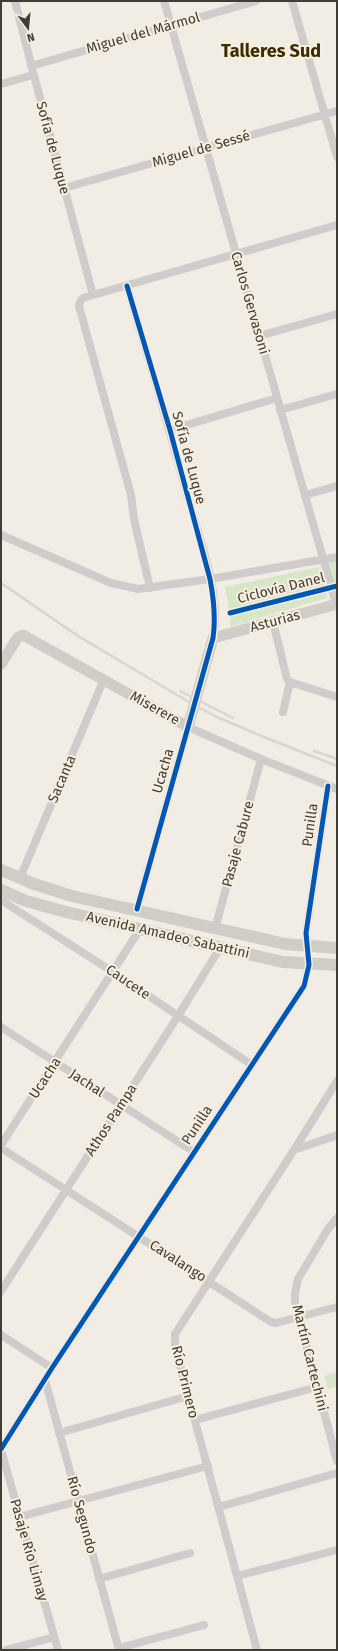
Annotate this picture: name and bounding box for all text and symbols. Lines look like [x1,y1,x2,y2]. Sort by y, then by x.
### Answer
north arrow [8,8,48,48]
street label: Miguel del Mármol [84,9,202,57]
text: N [25,30,36,44]
district label: Talleres Sud [221,40,321,62]
street label: Sofía de Luque [32,100,74,196]
street label: Miguel de Sessé [150,127,252,171]
street label: Carlos Gervasoni [227,250,273,356]
street label: Sofía de Luque [168,410,210,506]
street label: Ciclovía Danel [236,569,326,607]
street label: Asturias [248,606,302,636]
street label: Miserere [127,687,183,729]
street label: Ucacha [148,747,178,795]
street label: Sacanta [44,753,80,805]
street label: Pasaje Cabure [218,799,258,889]
street label: Punilla [299,802,321,848]
street label: Avenida Amadeo Sabattini [85,908,251,962]
street label: Caucete [103,961,153,1003]
street label: Ucacha [25,1054,65,1102]
street label: Jachal [66,1065,108,1101]
street label: Athos Pampa [81,1081,141,1159]
street label: Punilla [178,1102,216,1148]
street label: Cavalango [146,1236,210,1286]
street label: Martín Cartechini [289,1303,331,1413]
street label: Río Primero [168,1344,202,1420]
street label: Río Segundo [63,1474,101,1556]
street label: Pasaje Río Limay [6,1497,52,1603]

